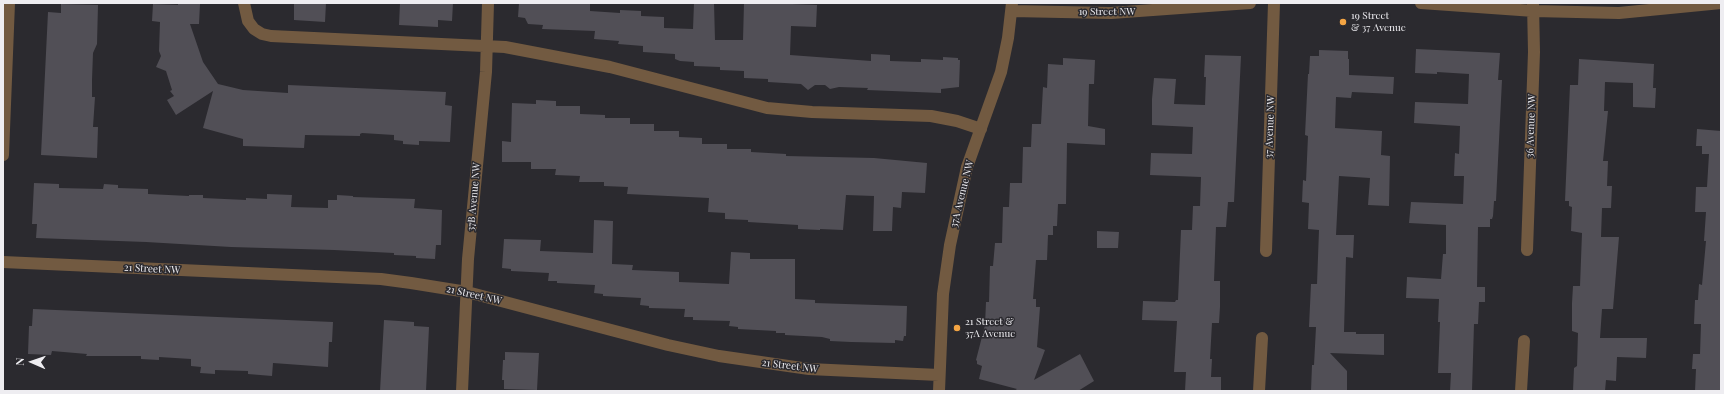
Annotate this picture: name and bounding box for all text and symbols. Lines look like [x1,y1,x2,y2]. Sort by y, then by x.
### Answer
street label: 19 Street NW [1079,6,1135,18]
place label: 19 Street & 37 Avenue [1351,10,1406,34]
marker: 19 Street & 37 Avenue [1338,17,1348,27]
street label: 36 Avenue NW [1524,94,1538,158]
street label: 37 Avenue NW [1263,95,1277,159]
street label: 37A Avenue NW [948,159,976,229]
street label: 37B Avenue NW [465,162,483,232]
street label: 21 Street NW [124,262,180,276]
street label: 21 Street NW [445,283,503,307]
place label: 21 Street & 37A Avenue [965,316,1015,340]
marker: 21 Street & 37A Avenue [952,323,962,333]
north arrow [12,342,52,382]
text: N [12,357,27,366]
street label: 21 Street NW [761,357,819,375]

